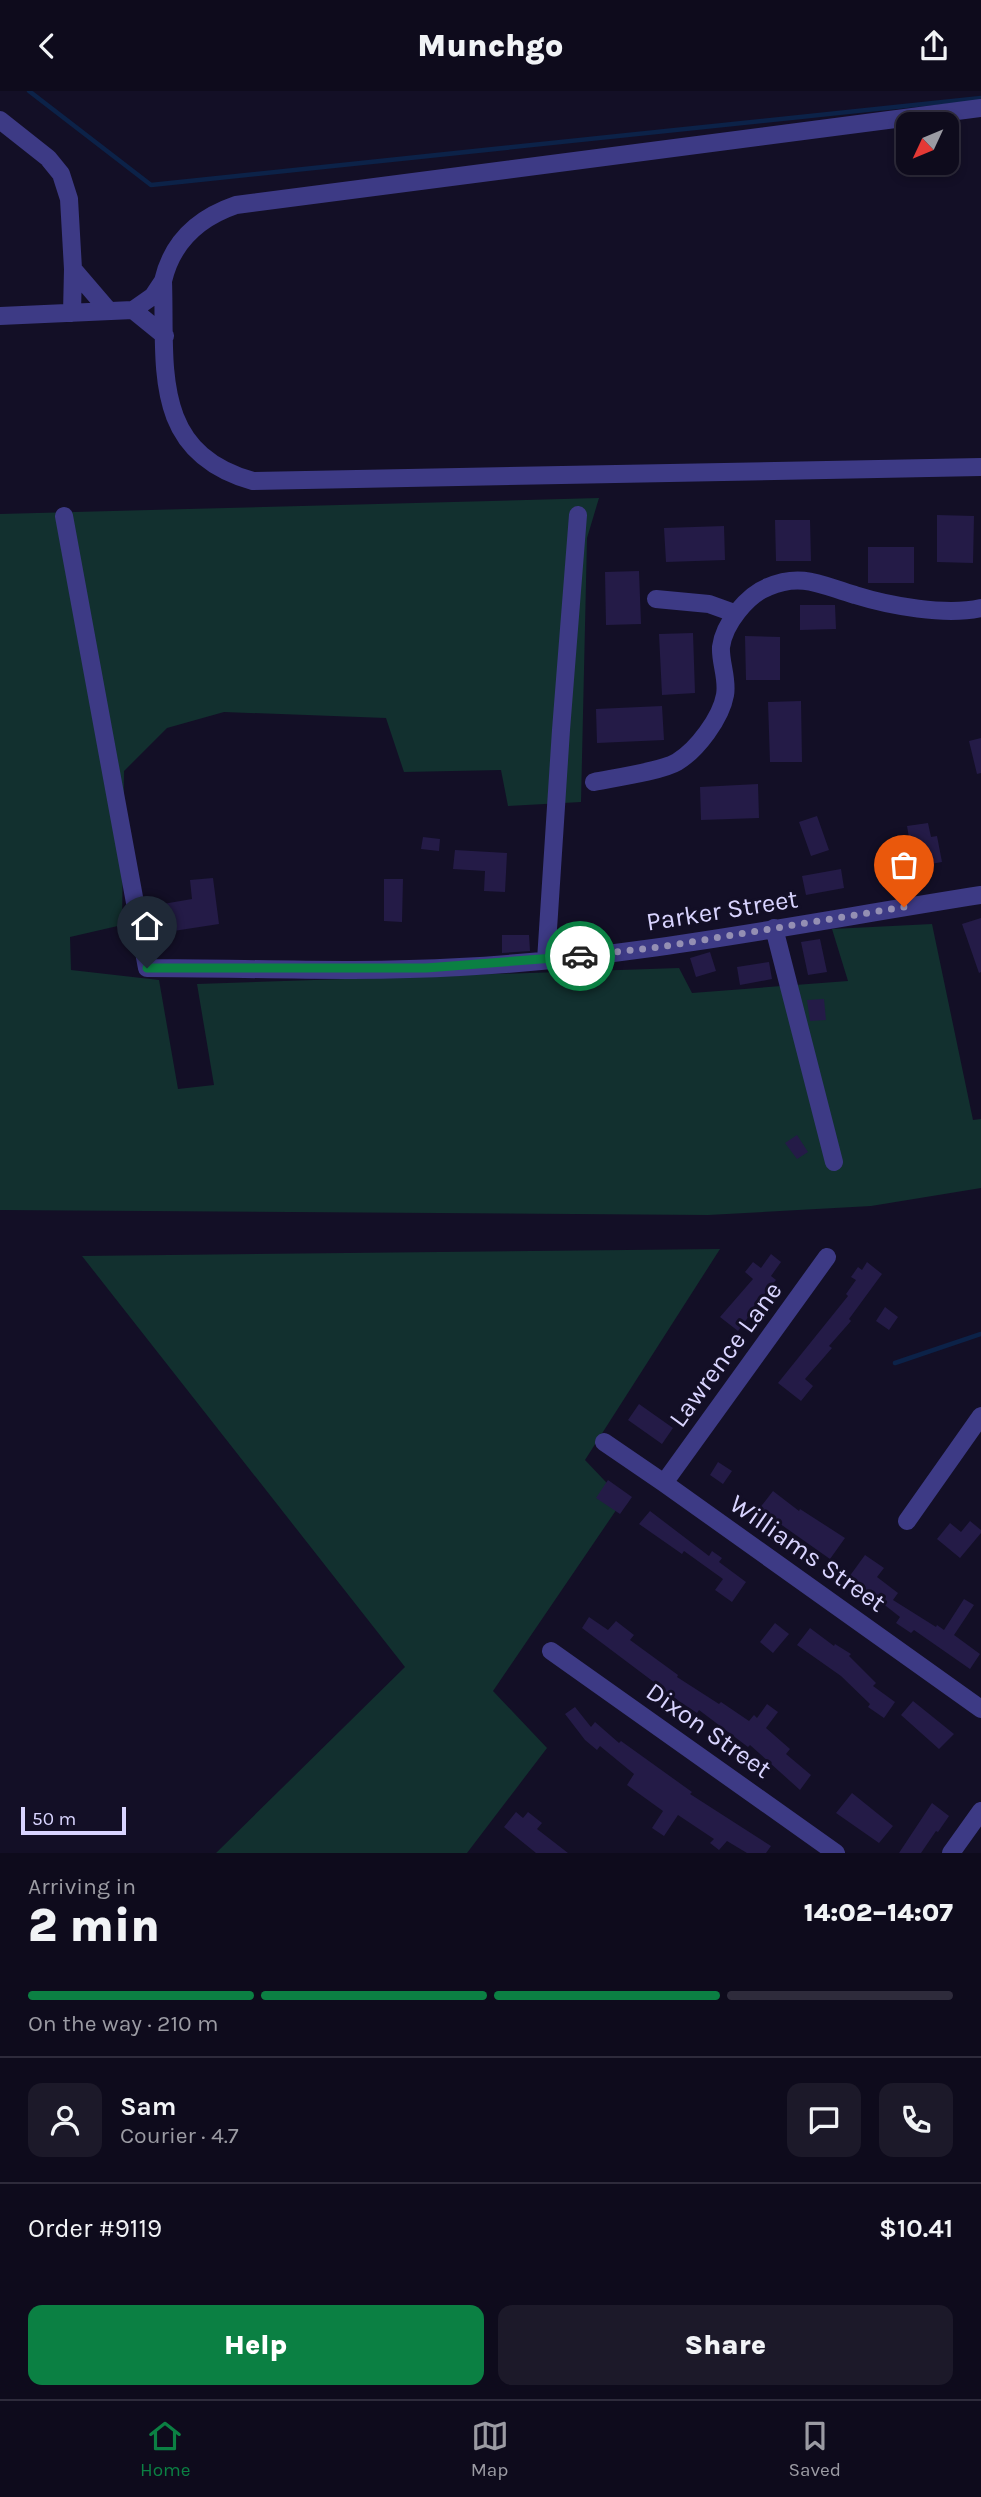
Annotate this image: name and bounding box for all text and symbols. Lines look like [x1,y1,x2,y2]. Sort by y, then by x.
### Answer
icon: back [28,27,66,65]
text: Munchgo [417,27,564,64]
icon: share [915,27,953,65]
north arrow [896,112,959,175]
map controls [896,112,959,175]
pin [874,835,934,907]
icon: bag [885,846,923,884]
street label: Parker Street [644,883,800,938]
pin [117,896,177,968]
icon: home [128,907,166,945]
courier [545,921,615,991]
icon: car [561,937,599,975]
street label: Lawrence Lane [662,1276,789,1433]
street label: Williams Street [724,1488,892,1619]
street label: Dixon Street [640,1676,777,1785]
scale bar [21,1804,126,1836]
text: 50 m [32,1808,76,1830]
text: Arriving in [28,1873,136,1900]
text: 14:02–14:07 [804,1897,953,1928]
text: 2 min [28,1899,160,1953]
text: On the way · 210 m [28,2010,219,2037]
button: person [28,2083,102,2157]
button: chat [787,2083,861,2157]
button: phone [879,2083,953,2157]
text: Sam [120,2091,176,2122]
text: Courier · 4.7 [120,2122,239,2149]
text: Order #9119 [28,2213,162,2244]
text: $10.41 [879,2213,953,2244]
button: Help [28,2305,484,2385]
button: Share [498,2305,953,2385]
tab: Home [140,2417,191,2481]
tab: Map [471,2417,509,2481]
tab: Saved [789,2417,841,2481]

